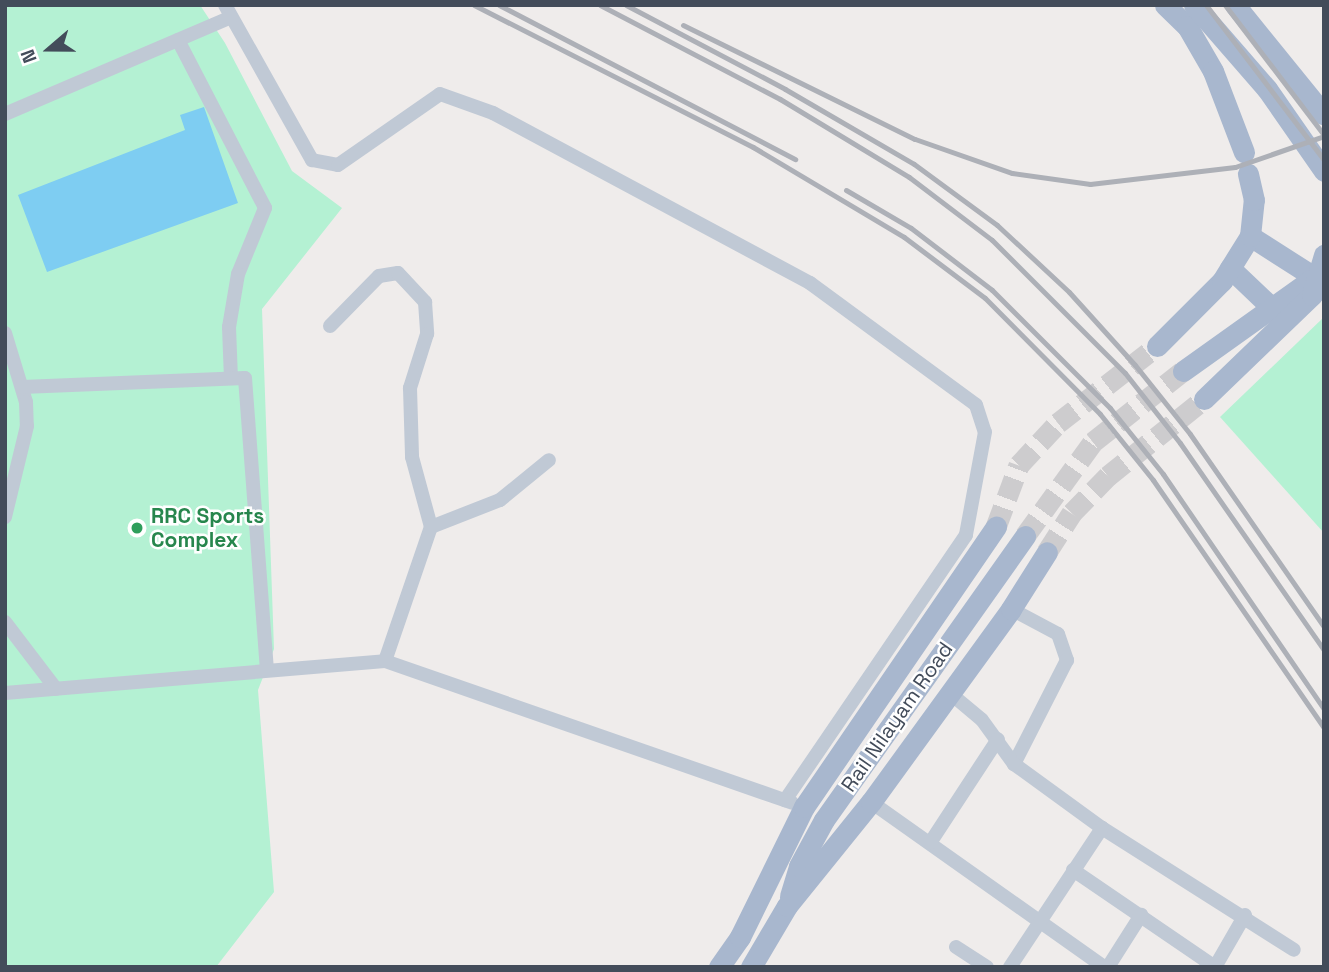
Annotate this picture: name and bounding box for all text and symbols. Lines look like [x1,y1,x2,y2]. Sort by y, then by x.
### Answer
north arrow [14,14,84,84]
text: N [15,46,43,67]
place label: RRC Sports Complex [151,503,264,553]
marker: RRC Sports Complex [129,520,145,536]
street label: Rail Nilayam Road [836,637,958,797]

